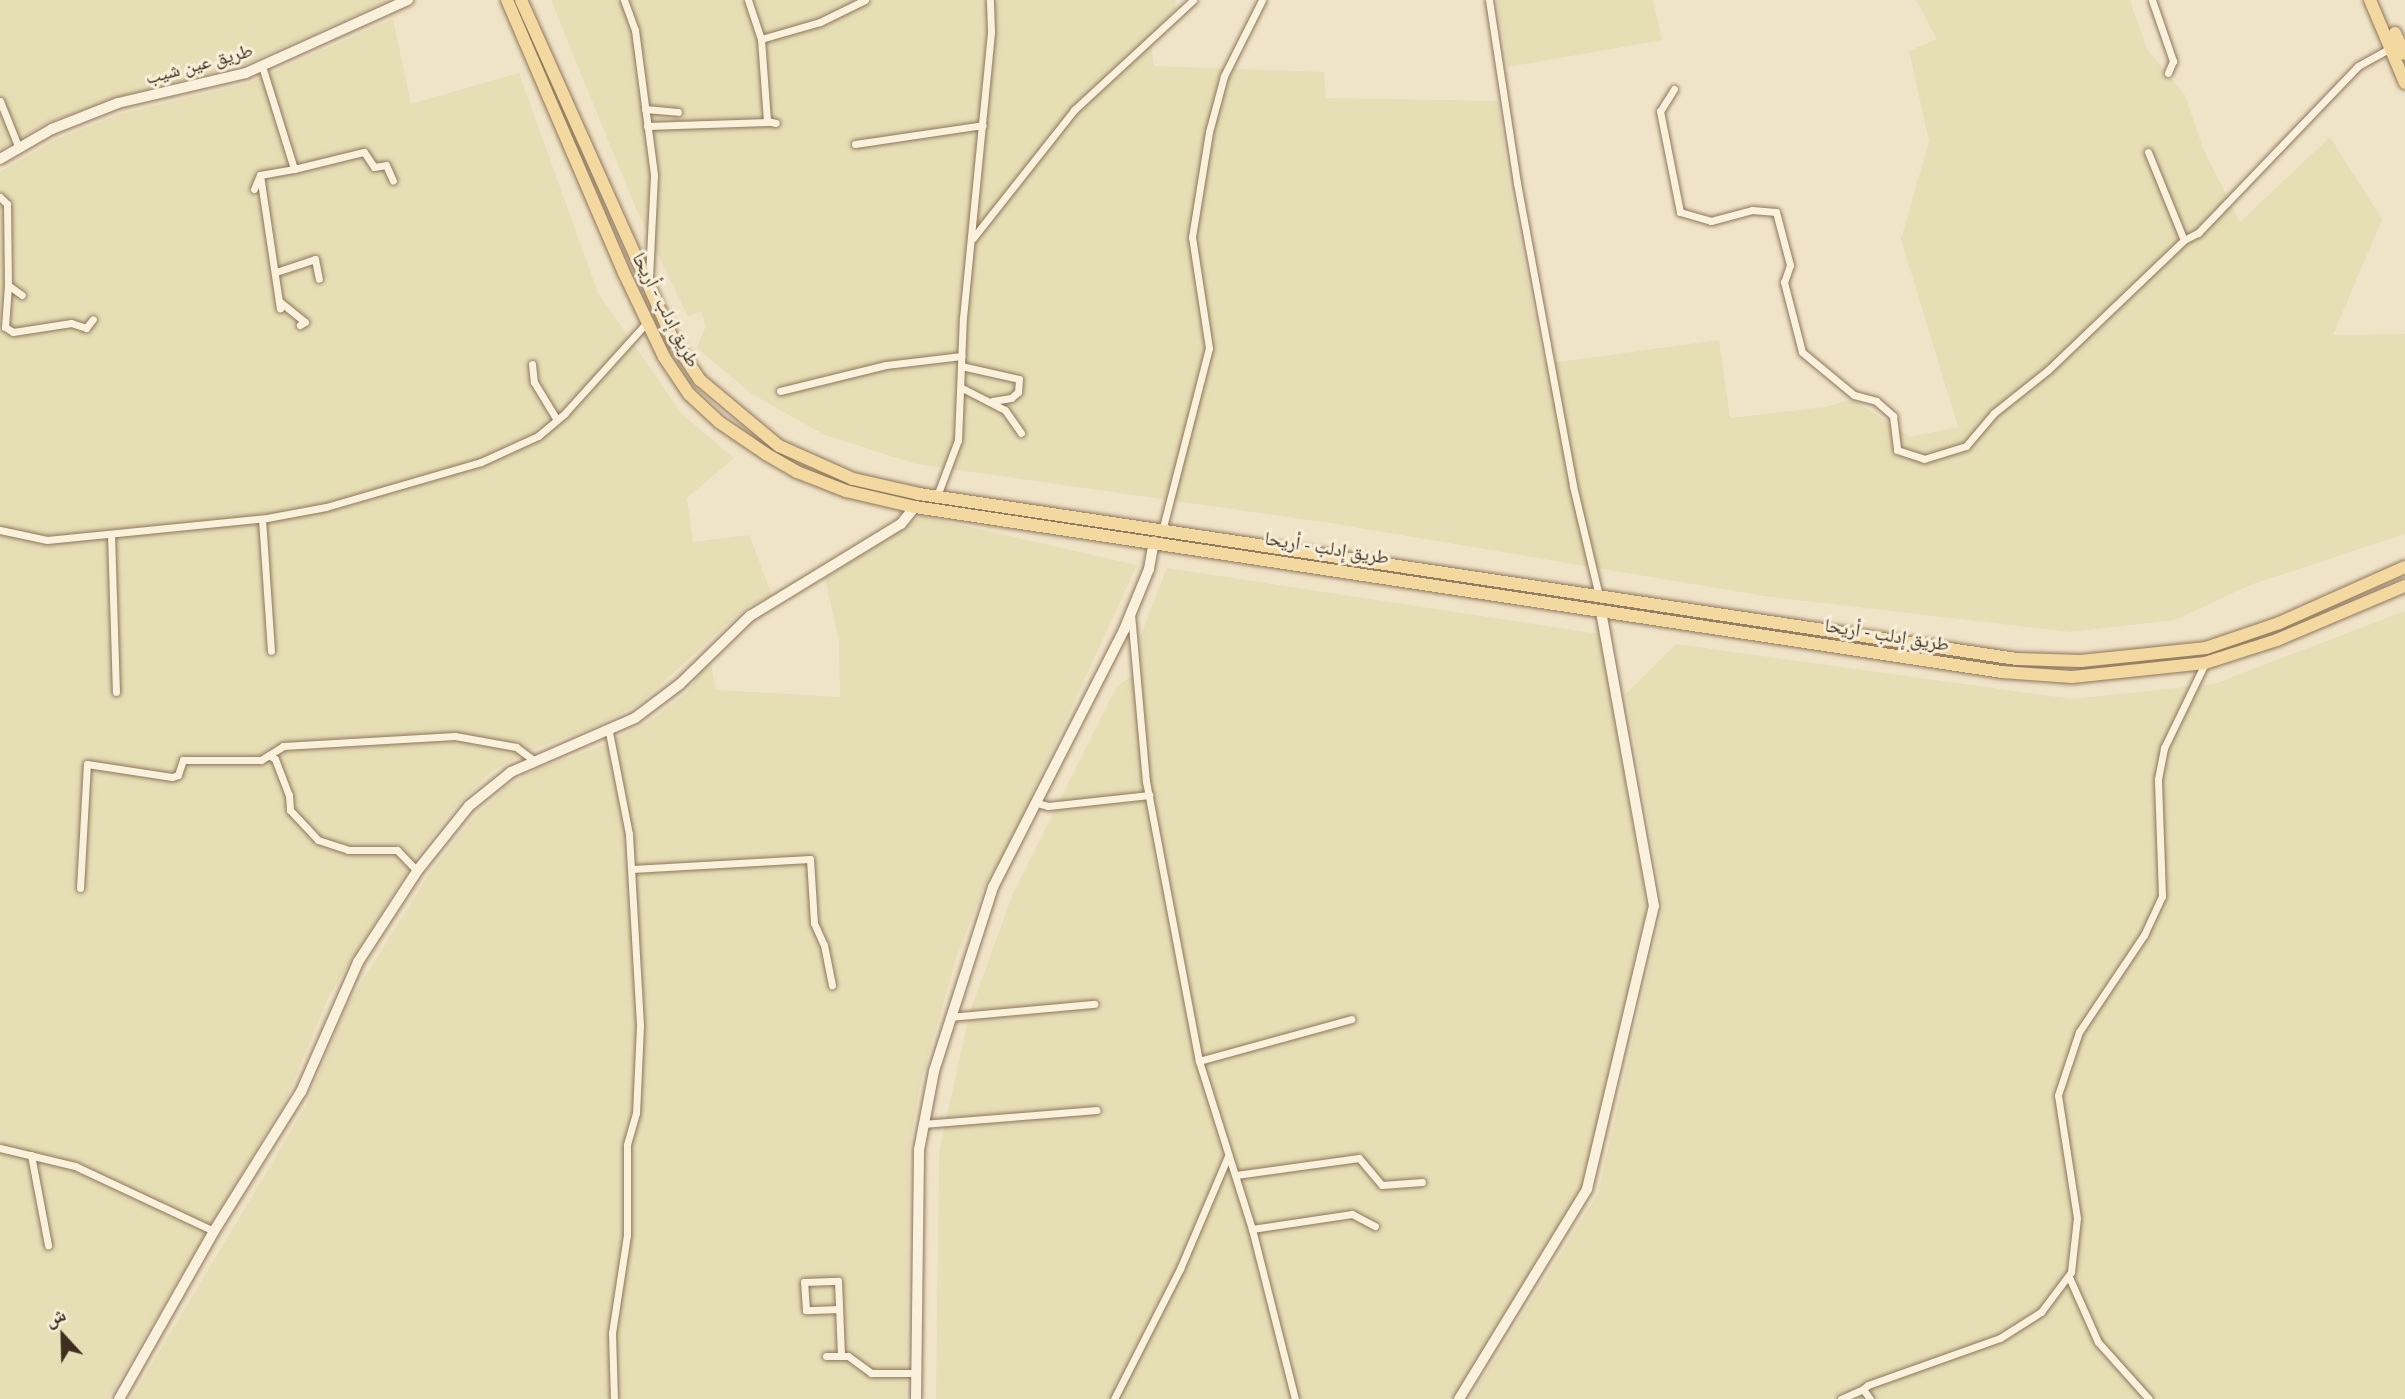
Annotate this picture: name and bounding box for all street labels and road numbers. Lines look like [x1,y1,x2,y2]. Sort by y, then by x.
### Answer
street label: طريق عين شيب [143,39,255,89]
street label: طريق إدلب - أريحا [627,249,705,371]
street label: طريق إدلب - أريحا [1263,527,1391,569]
street label: طريق إدلب - أريحا [1823,614,1951,656]

